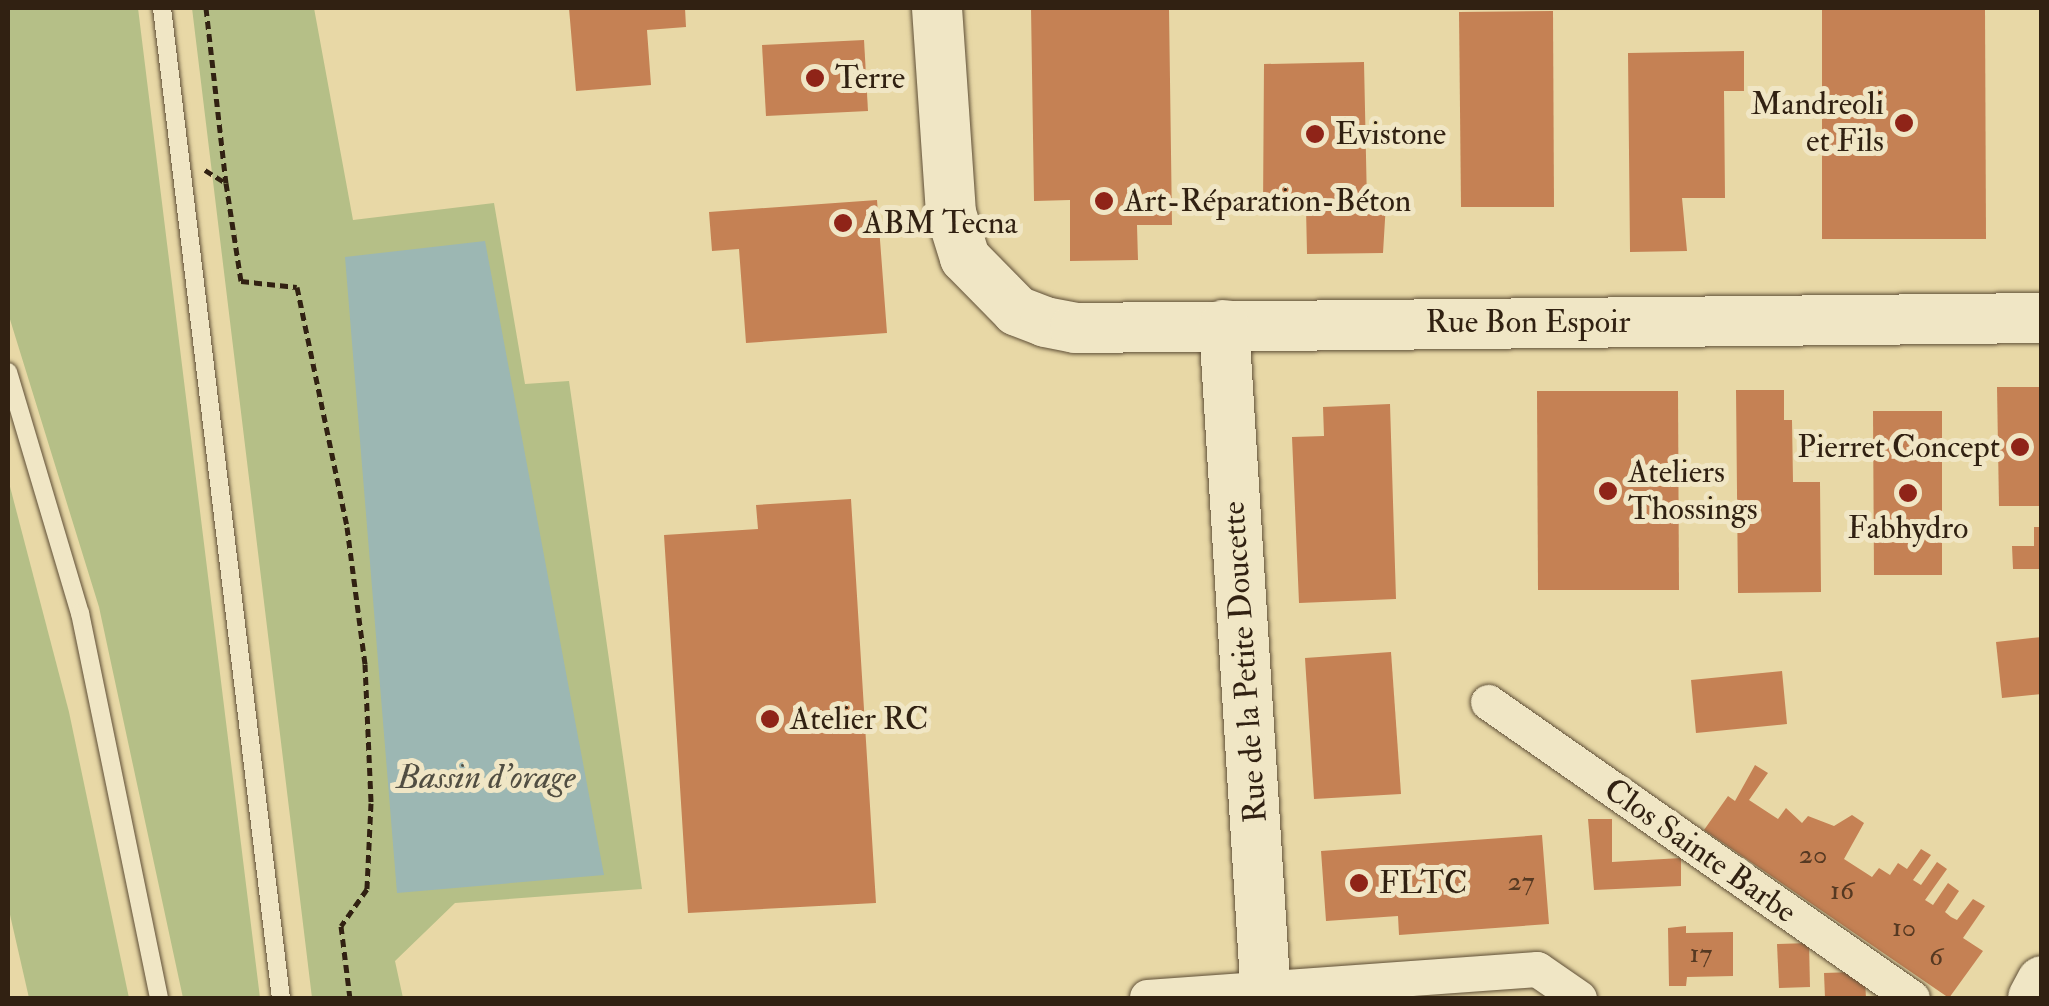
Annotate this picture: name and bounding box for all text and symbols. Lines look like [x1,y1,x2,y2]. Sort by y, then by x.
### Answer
place label: Terre [835,59,905,97]
marker: Terre [804,67,826,89]
place label: Mandreoli et Fils [1751,86,1884,161]
marker: Mandreoli et Fils [1893,112,1915,134]
place label: Evistone [1335,115,1446,153]
marker: Evistone [1304,123,1326,145]
place label: Art-Réparation-Béton [1124,182,1411,220]
marker: Art-Réparation-Béton [1093,190,1115,212]
place label: ABM Tecna [863,204,1018,242]
marker: ABM Tecna [832,212,854,234]
street label: Rue Bon Espoir [1426,303,1630,341]
place label: Pierret Concept [1797,428,2000,466]
marker: Pierret Concept [2009,436,2031,458]
place label: Ateliers Thossings [1628,454,1758,529]
marker: Ateliers Thossings [1597,480,1619,502]
marker: Fabhydro [1897,482,1919,504]
street label: Rue de la Petite Doucette [1215,500,1275,824]
place label: Fabhydro [1848,509,1968,547]
place label: Atelier RC [790,700,928,738]
marker: Atelier RC [759,708,781,730]
water label: Bassin d'orage [396,756,576,798]
street label: Clos Sainte Barbe [1596,770,1804,932]
house number: 20 [1799,838,1827,872]
place label: FLTC [1379,864,1467,902]
house number: 27 [1508,865,1534,899]
marker: FLTC [1348,872,1370,894]
house number: 16 [1830,874,1854,908]
house number: 10 [1892,911,1916,945]
house number: 17 [1690,937,1712,971]
house number: 6 [1929,940,1943,974]

